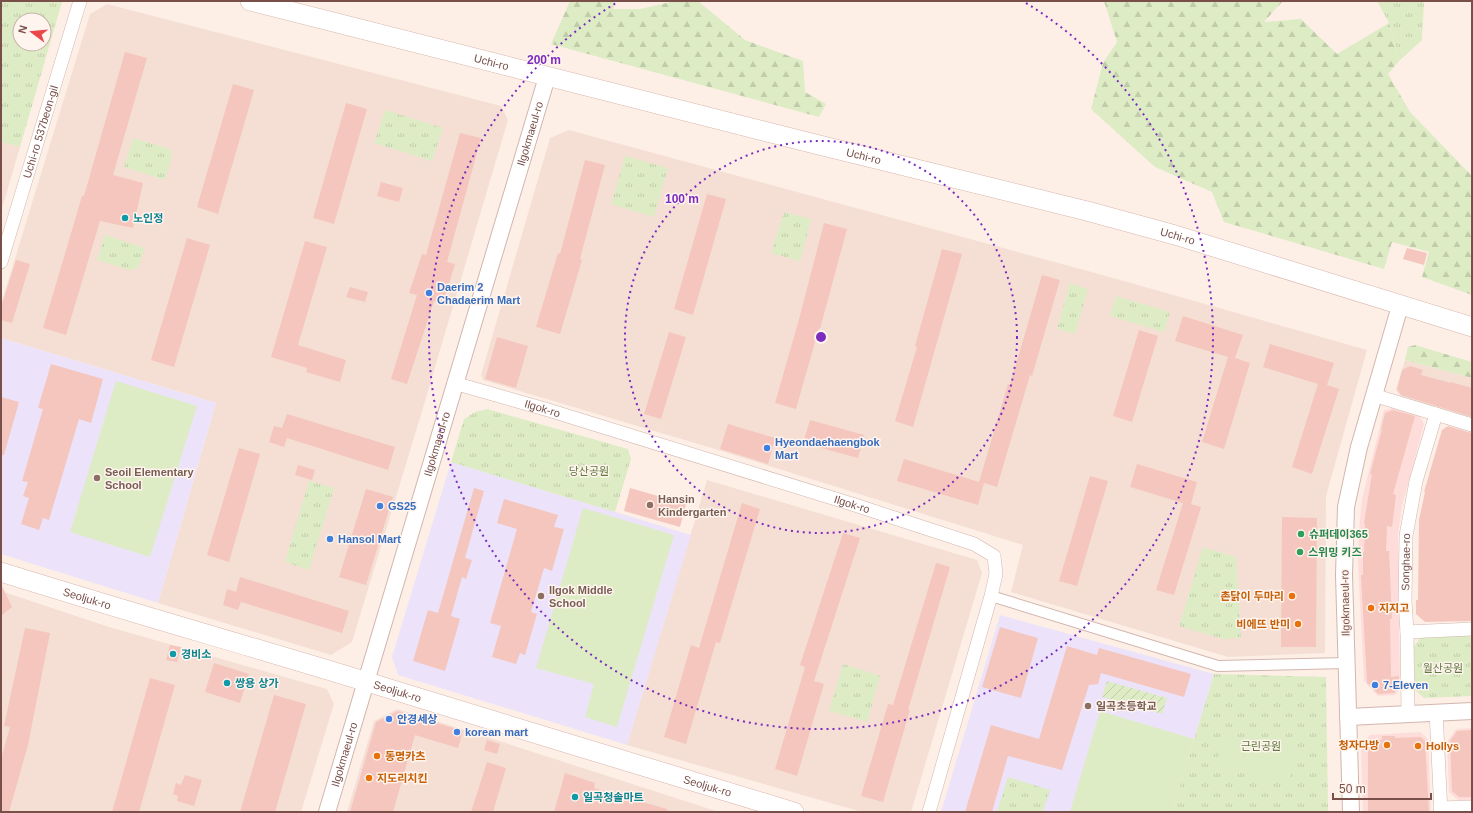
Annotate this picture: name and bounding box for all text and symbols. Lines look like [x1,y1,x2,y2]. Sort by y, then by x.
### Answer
north arrow [12,12,52,52]
text: N [16,24,29,35]
street label: Uchi-ro [473,52,510,72]
text: 200 m [527,53,561,67]
street label: Uchi-ro 537beon-gil [21,84,60,180]
street label: Ilgokmaeul-ro [515,100,545,167]
street label: Uchi-ro [845,146,882,166]
text: 100 m [665,192,699,206]
place label: 노인정 [133,212,163,224]
marker: 노인정 [120,213,130,223]
street label: Uchi-ro [1159,225,1196,247]
place label: Daerim 2 Chadaerim Mart [437,281,520,306]
marker: Daerim 2 Chadaerim Mart [424,288,434,298]
centre of rings [814,330,828,344]
street label: Ilgok-ro [523,397,562,419]
street label: Ilgokmaeul-ro [421,410,452,478]
place label: Hyeondaehaengbok Mart [775,436,880,461]
marker: Hyeondaehaengbok Mart [762,443,772,453]
park label: 당산공원 [569,465,609,477]
place label: Seoil Elementary School [105,466,195,491]
marker: Seoil Elementary School [92,473,102,483]
place label: Hansin Kindergarten [658,493,727,518]
street label: Ilgok-ro [833,493,871,515]
place label: GS25 [388,500,416,512]
marker: Hansin Kindergarten [645,500,655,510]
marker: GS25 [375,501,385,511]
place label: 슈퍼데이365 [1309,528,1368,540]
marker: 슈퍼데이365 [1296,529,1306,539]
place label: Hansol Mart [338,533,401,545]
street label: Songhae-ro [1399,533,1412,591]
marker: Hansol Mart [325,534,335,544]
place label: 스위밍 키즈 [1308,546,1362,558]
marker: 스위밍 키즈 [1295,547,1305,557]
street label: Ilgokmaeul-ro [1338,570,1352,636]
place label: Ilgok Middle School [549,584,613,609]
street label: Seoljuk-ro [62,586,113,611]
place label: 촌닭이 두마리 [1220,590,1284,602]
marker: Ilgok Middle School [536,591,546,601]
marker: 촌닭이 두마리 [1287,591,1297,601]
place label: 지지고 [1379,602,1409,614]
marker: 지지고 [1366,603,1376,613]
place label: 비에뜨 반미 [1236,618,1290,630]
marker: 비에뜨 반미 [1293,619,1303,629]
place label: 경비소 [181,648,211,660]
marker: 경비소 [168,649,178,659]
park label: 월산공원 [1423,662,1463,674]
place label: 쌍용 상가 [235,677,279,689]
marker: 쌍용 상가 [222,678,232,688]
street label: Seoljuk-ro [372,678,423,704]
place label: 7-Eleven [1383,679,1429,691]
marker: 7-Eleven [1370,680,1380,690]
place label: 일곡초등학교 [1096,700,1157,712]
marker: 일곡초등학교 [1083,701,1093,711]
place label: 안경세상 [397,713,437,725]
marker: 안경세상 [384,714,394,724]
street label: Ilgokmaeul-ro [329,721,359,788]
place label: korean mart [465,726,528,738]
marker: korean mart [452,727,462,737]
place label: 청자다방 [1339,739,1379,751]
park label: 근린공원 [1241,740,1281,752]
marker: 청자다방 [1382,740,1392,750]
place label: Hollys [1426,740,1459,752]
marker: Hollys [1413,741,1423,751]
place label: 동명카츠 [385,750,425,762]
marker: 동명카츠 [372,751,382,761]
place label: 지도리치킨 [377,772,428,784]
marker: 지도리치킨 [364,773,374,783]
street label: Seoljuk-ro [682,773,733,799]
scale bar [1333,775,1431,801]
text: 50 m [1339,782,1366,796]
place label: 일곡청솔마트 [583,791,644,803]
marker: 일곡청솔마트 [570,792,580,802]

